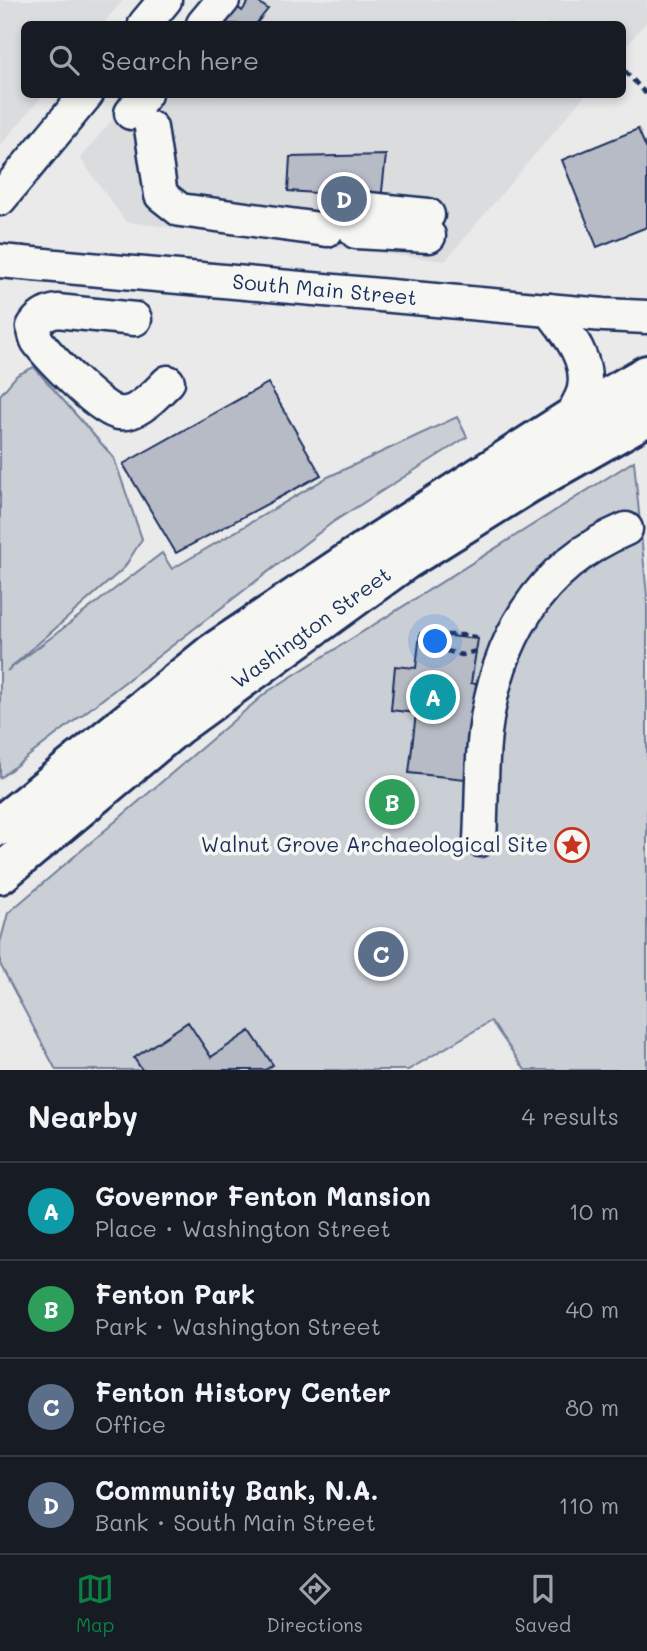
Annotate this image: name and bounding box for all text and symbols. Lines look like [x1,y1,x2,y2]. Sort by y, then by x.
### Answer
search box [21,21,626,98]
icon: search [45,41,83,79]
text: Search here [101,43,259,77]
pin: D [321,173,367,225]
street label: South Main Street [231,267,418,310]
street label: Washington Street [225,560,396,694]
your location [418,624,452,658]
pin: A [410,671,456,723]
pin: B [369,776,415,828]
place icon: Walnut Grove Archaeological Site [553,826,591,864]
place label: Walnut Grove Archaeological Site [201,830,548,857]
pin: C [358,928,404,980]
text: Nearby [28,1096,138,1136]
text: 4 results [522,1101,619,1131]
text: Governor Fenton Mansion [95,1179,431,1213]
text: A [43,1196,59,1226]
text: 10 m [569,1196,619,1226]
text: Place · Washington Street [95,1213,391,1243]
text: Fenton Park [95,1277,255,1311]
text: B [43,1294,59,1324]
text: 40 m [566,1294,619,1324]
text: Park · Washington Street [95,1311,381,1341]
text: Fenton History Center [95,1375,391,1409]
text: C [42,1392,60,1422]
text: 80 m [565,1392,619,1422]
text: Office [95,1409,166,1439]
text: Community Bank, N.A. [95,1473,379,1507]
text: D [43,1490,59,1520]
text: 110 m [559,1490,619,1520]
text: Bank · South Main Street [95,1507,376,1537]
tab: Map [76,1570,115,1637]
tab: Directions [266,1570,363,1637]
tab: Saved [515,1570,571,1637]

